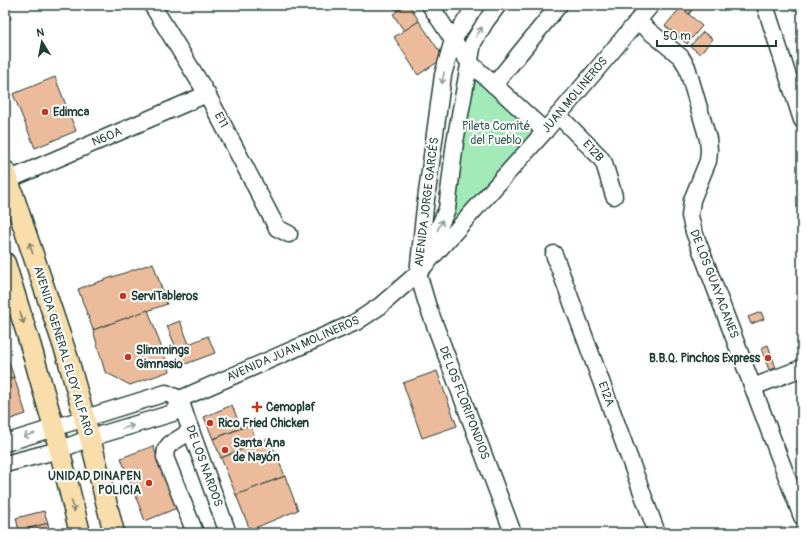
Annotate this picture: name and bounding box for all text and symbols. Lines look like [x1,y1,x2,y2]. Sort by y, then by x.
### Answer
north arrow [22,22,62,62]
scale bar [657,22,776,48]
text: N [36,25,46,40]
one-way arrow [476,26,484,38]
text: 50 m [663,29,691,44]
street label: JUAN MOLINEROS [539,54,611,136]
one-way arrow [439,71,447,84]
place label: Edimca [53,105,90,120]
marker: Edimca [40,107,50,117]
street label: E11 [211,110,231,130]
park label: Pileta Comité del Pueblo [462,119,530,148]
street label: N60A [90,124,124,150]
street label: AVENIDA JORGE GARCÉS [411,136,442,268]
street label: E12B [579,137,607,165]
one-way arrow [437,219,444,231]
street label: DE LOS GUAYACANES [686,227,742,341]
one-way arrow [27,242,34,255]
street label: AVENIDA GENERAL ELOY ALFARO [30,264,96,438]
place label: ServiTableros [131,289,198,304]
marker: ServiTableros [118,291,128,301]
one-way arrow [19,312,26,325]
street label: AVENIDA JUAN MOLINEROS [224,313,362,385]
place label: Slimmings Gimnasio [136,343,190,372]
street label: DE LOS FLORIPONDIOS [435,344,493,462]
place label: B.B.Q. Pinchos Express [649,351,761,366]
marker: Slimmings Gimnasio [123,352,133,362]
marker: B.B.Q. Pinchos Express [763,353,773,363]
street label: E12A [595,379,617,409]
place label: Cemoplaf [266,400,316,415]
marker: Cemoplaf [251,401,263,413]
place label: Rico Fried Chicken [218,416,309,431]
marker: Rico Fried Chicken [205,418,215,428]
one-way arrow [121,423,134,430]
street label: DE LOS NARDOS [182,423,226,509]
one-way arrow [23,432,36,439]
place label: Santa Ana de Nayón [233,436,285,465]
marker: Santa Ana de Nayón [220,445,230,455]
place label: UNIDAD DINAPEN POLICIA [48,469,141,498]
marker: UNIDAD DINAPEN POLICIA [144,478,154,488]
one-way arrow [70,499,77,512]

